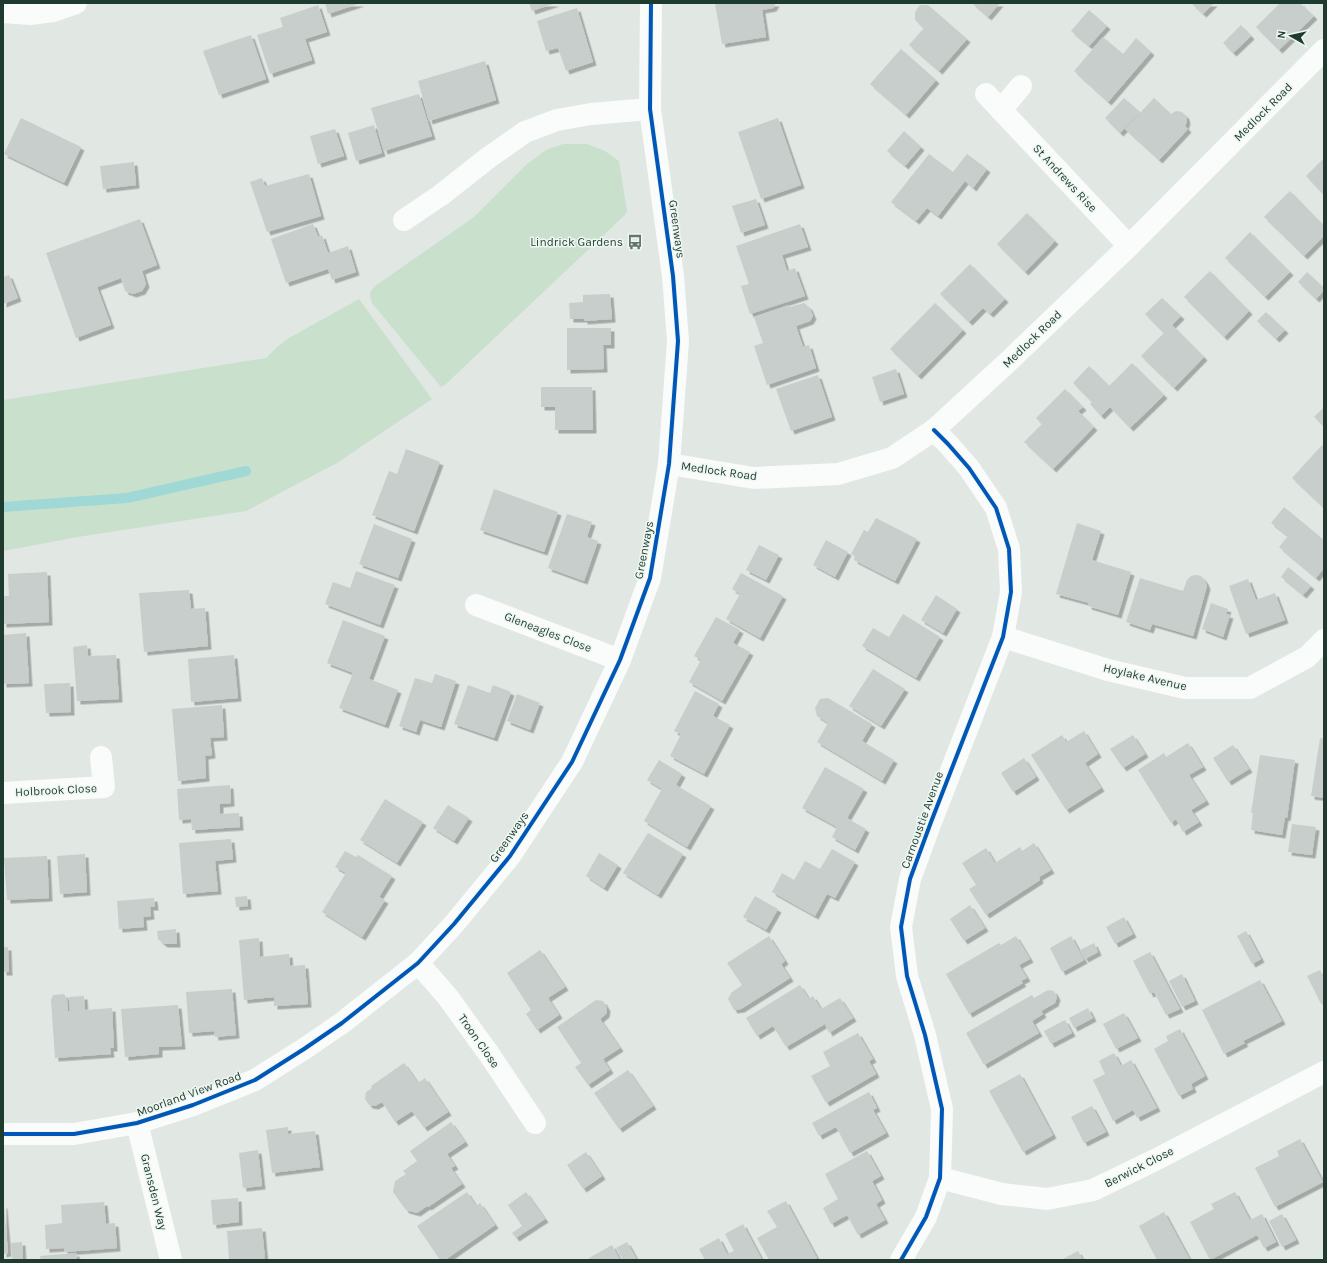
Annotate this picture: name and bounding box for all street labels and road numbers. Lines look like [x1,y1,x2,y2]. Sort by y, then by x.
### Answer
street label: Medlock Road [1231,80,1295,144]
street label: St Andrews Rise [1030,141,1100,215]
street label: Greenways [666,199,688,259]
street label: Medlock Road [1000,307,1064,371]
street label: Medlock Road [680,459,758,483]
street label: Greenways [632,520,656,580]
street label: Gleneagles Close [502,609,594,655]
street label: Hoylake Avenue [1102,661,1188,693]
street label: Carnoustie Avenue [898,770,946,870]
street label: Holbrook Close [15,781,97,799]
street label: Greenways [486,809,532,865]
street label: Troon Close [455,1011,503,1071]
street label: Moorland View Road [135,1069,243,1119]
street label: Berwick Close [1102,1144,1176,1190]
street label: Gransden Way [138,1152,170,1232]

